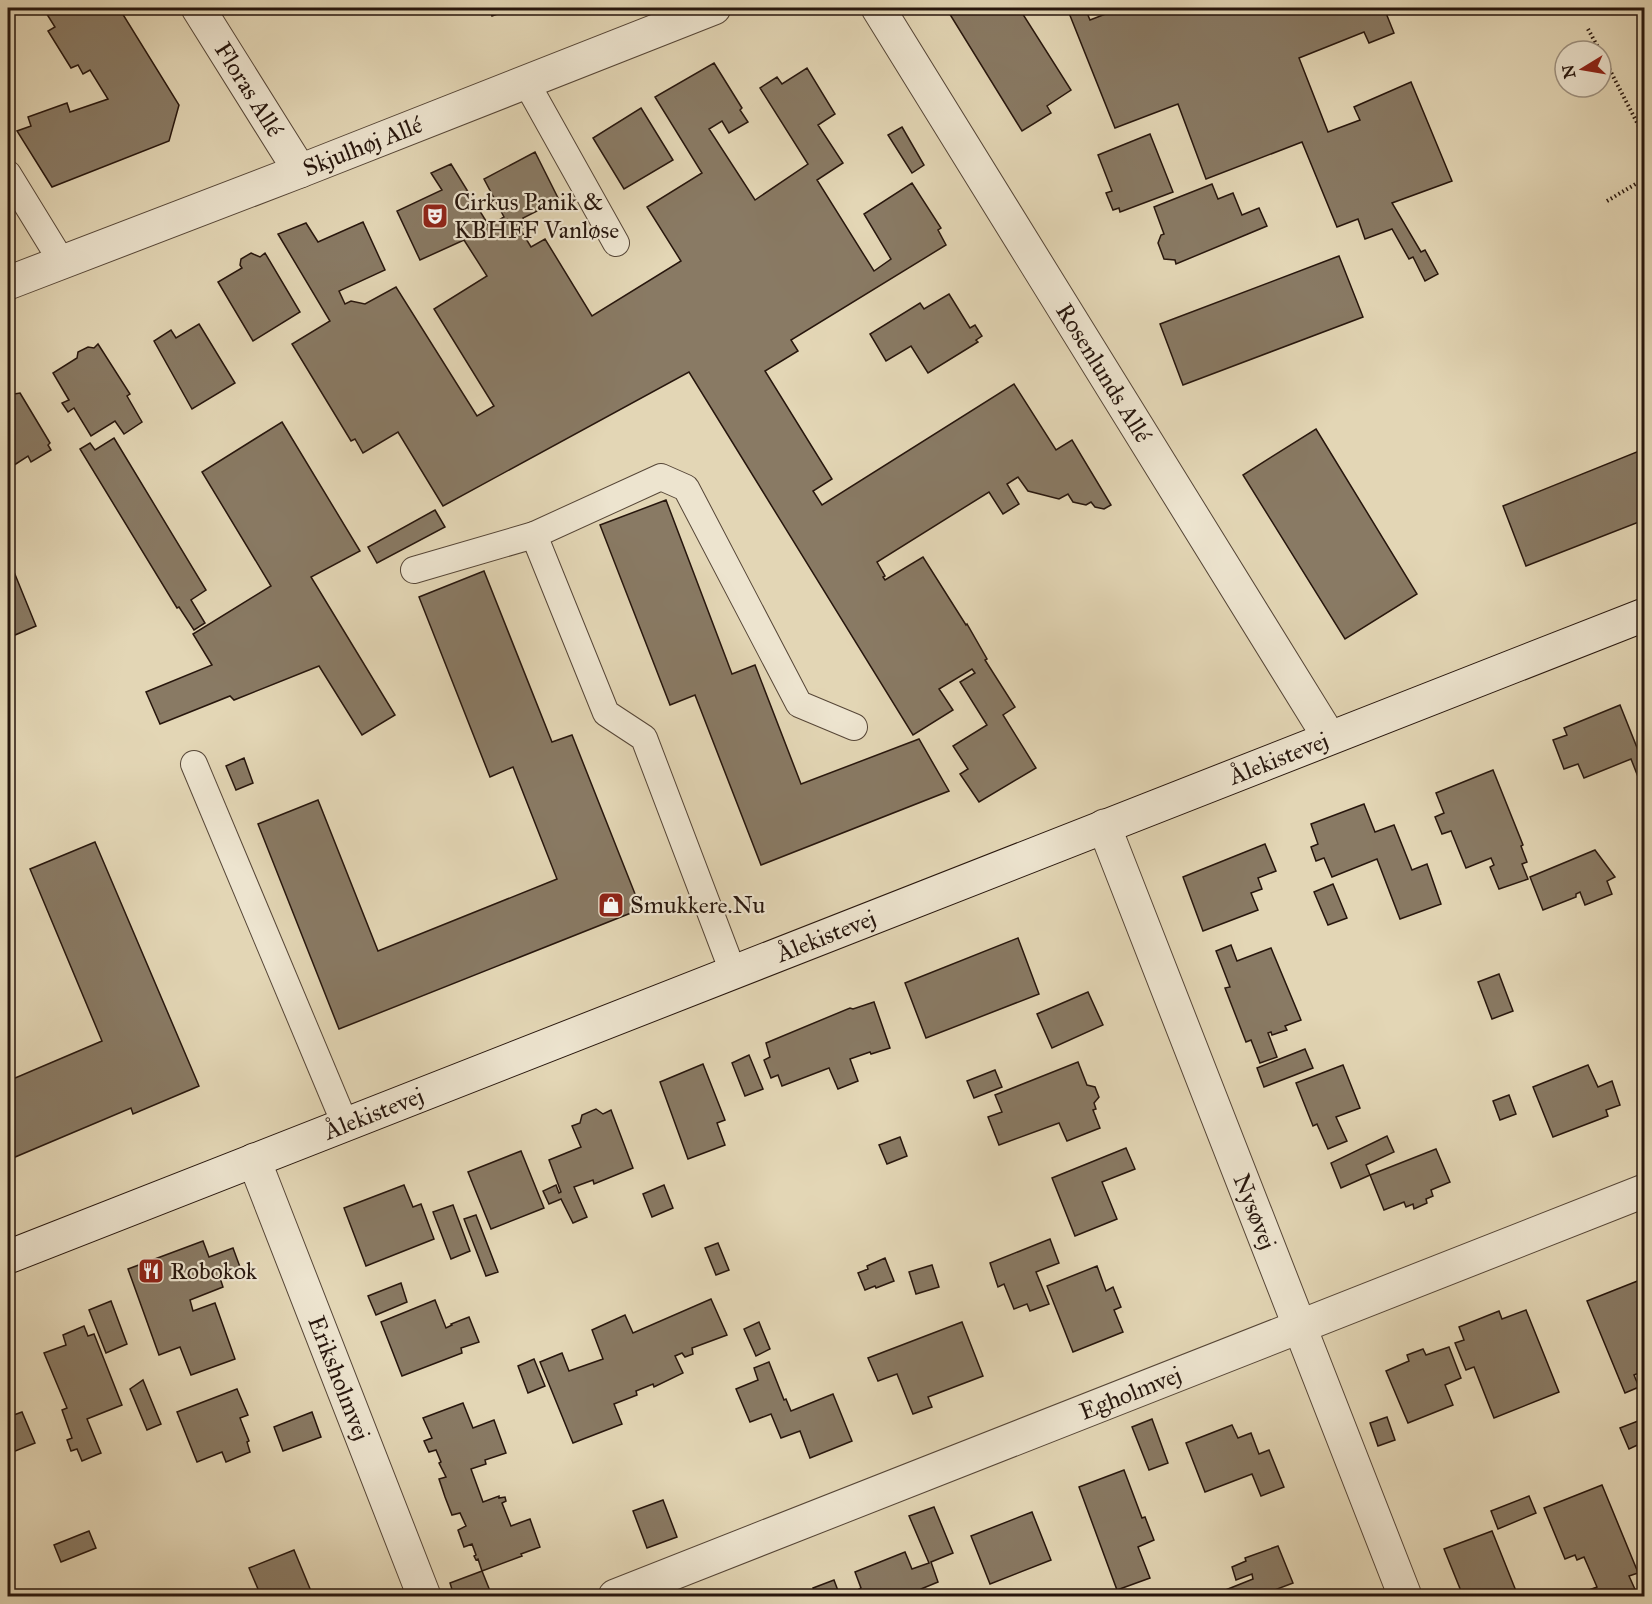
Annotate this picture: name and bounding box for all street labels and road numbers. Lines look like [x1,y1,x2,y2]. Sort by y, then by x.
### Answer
street label: Floras Allé [208,36,290,142]
street label: Skjulhøj Allé [299,109,427,183]
street label: Rosenlunds Allé [1049,298,1158,448]
street label: Ålekistevej [1224,725,1333,792]
street label: Ålekistevej [771,903,880,969]
street label: Ålekistevej [319,1080,428,1147]
street label: Nysøvej [1226,1169,1283,1254]
street label: Eriksholmvej [301,1311,377,1445]
street label: Egholmvej [1075,1360,1186,1427]

